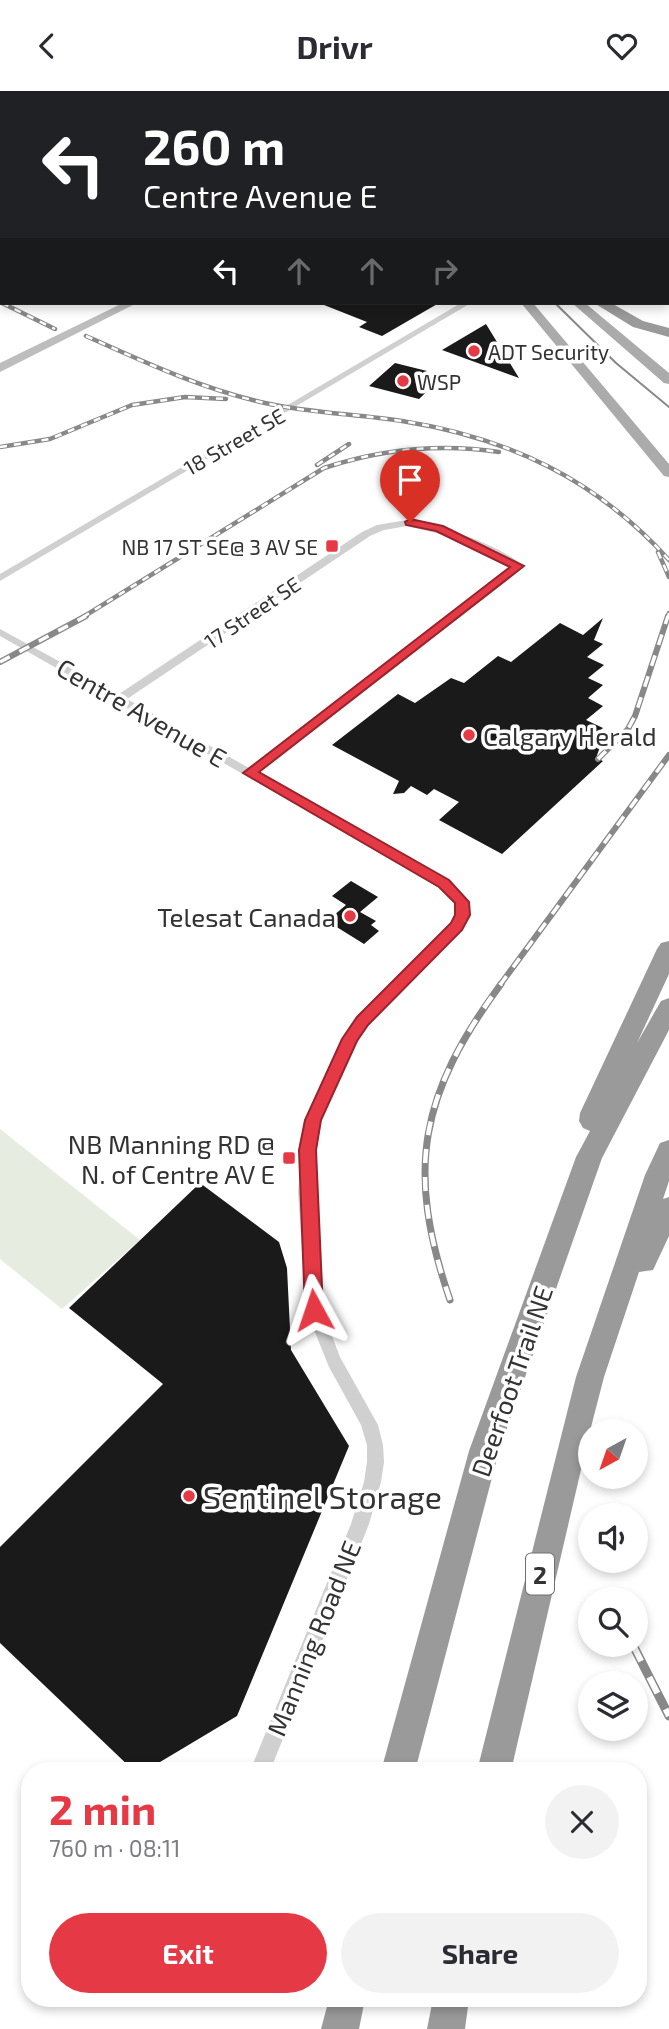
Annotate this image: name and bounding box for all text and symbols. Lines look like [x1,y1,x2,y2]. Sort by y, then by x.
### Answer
icon: back [28,27,66,65]
text: Drivr [296,27,373,65]
icon: heart [603,27,641,65]
text: 260 m [143,116,285,175]
icon: left [28,119,119,210]
text: Centre Avenue E [143,176,377,214]
icon: left [207,252,245,290]
icon: ahead [280,252,318,290]
icon: ahead [353,252,391,290]
icon: right [426,252,464,290]
place label: ADT Security [488,339,609,364]
marker: ADT Security [466,343,482,359]
place label: WSP [417,369,461,394]
marker: WSP [395,373,411,389]
street label: 18 Street SE [179,402,289,480]
pin [380,450,440,522]
icon: arrive [391,461,429,499]
place label: NB 17 ST SE@ 3 AV SE [122,534,318,559]
marker: NB 17 ST SE@ 3 AV SE [324,538,340,554]
street label: 17 Street SE [199,571,305,653]
street label: Centre Avenue E [52,651,232,773]
place label: Calgary Herald [483,720,657,751]
marker: Calgary Herald [461,727,477,743]
place label: Telesat Canada [157,901,336,932]
marker: Telesat Canada [342,908,358,924]
place label: NB Manning RD @ N. of Centre AV E [68,1128,275,1189]
marker: NB Manning RD @ N. of Centre AV E [281,1150,297,1166]
position arrow [277,1273,351,1347]
street label: Deerfoot Trail NE [464,1282,558,1480]
north arrow [578,1419,648,1489]
map controls [578,1419,648,1741]
place label: Sentinel Storage [203,1477,442,1515]
marker: Sentinel Storage [181,1488,197,1504]
button: sound [578,1503,648,1573]
street label: Manning Road NE [260,1536,366,1740]
road number: 2 [526,1553,554,1595]
button: search [578,1587,648,1657]
button: layers [578,1671,648,1741]
text: 2 min [49,1783,156,1833]
button: close [545,1785,619,1859]
text: 760 m · 08:11 [49,1834,180,1862]
button: Exit [49,1913,327,1993]
button: Share [341,1913,619,1993]

